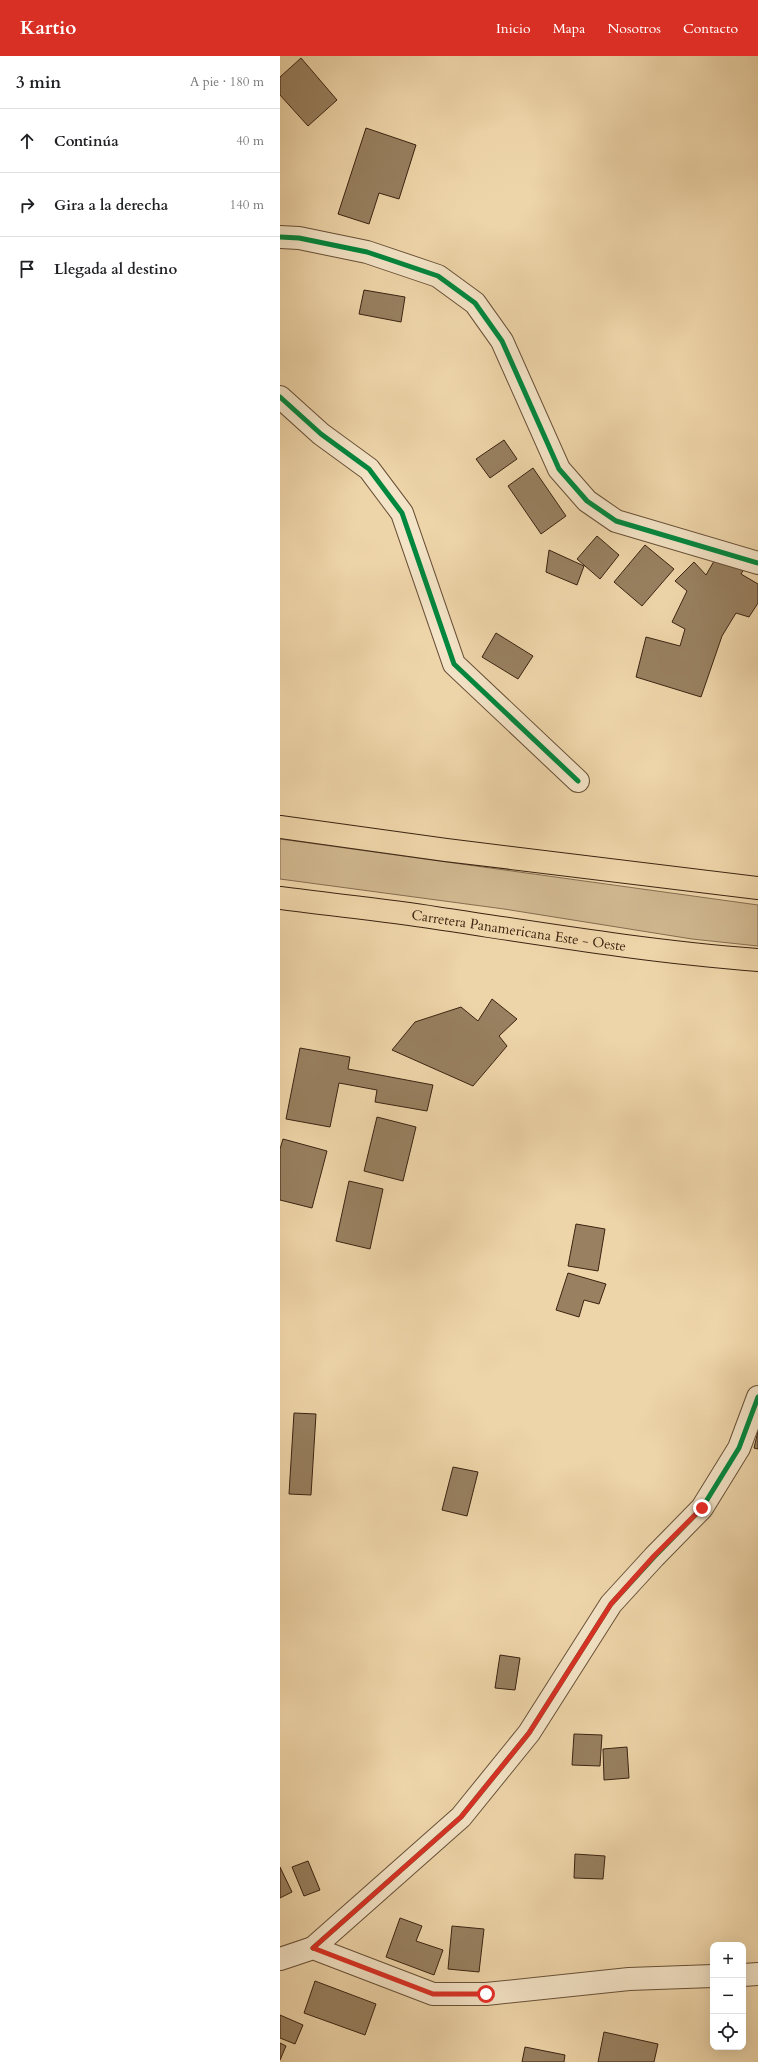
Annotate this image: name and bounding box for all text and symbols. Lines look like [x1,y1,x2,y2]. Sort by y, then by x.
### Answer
text: Kartio [20,15,76,41]
text: Inicio [496,19,531,38]
text: Mapa [553,19,585,38]
text: Nosotros [607,19,661,38]
text: Contacto [683,19,738,38]
text: 3 min [16,71,61,94]
text: A pie · 180 m [190,73,264,91]
icon: ahead [16,130,38,152]
text: Continúa [54,131,119,151]
text: 40 m [236,132,264,150]
icon: right [16,194,38,216]
text: Gira a la derecha [54,195,168,215]
text: 140 m [230,196,264,214]
icon: arrive [16,258,38,280]
text: Llegada al destino [54,259,177,279]
street label: Carretera Panamericana Este - Oeste [410,905,627,956]
route end [693,1499,711,1517]
map controls [710,1942,746,2050]
button: + [710,1942,746,1978]
button: − [710,1978,746,2014]
route start [477,1985,495,2003]
button: locate [710,2014,746,2050]

